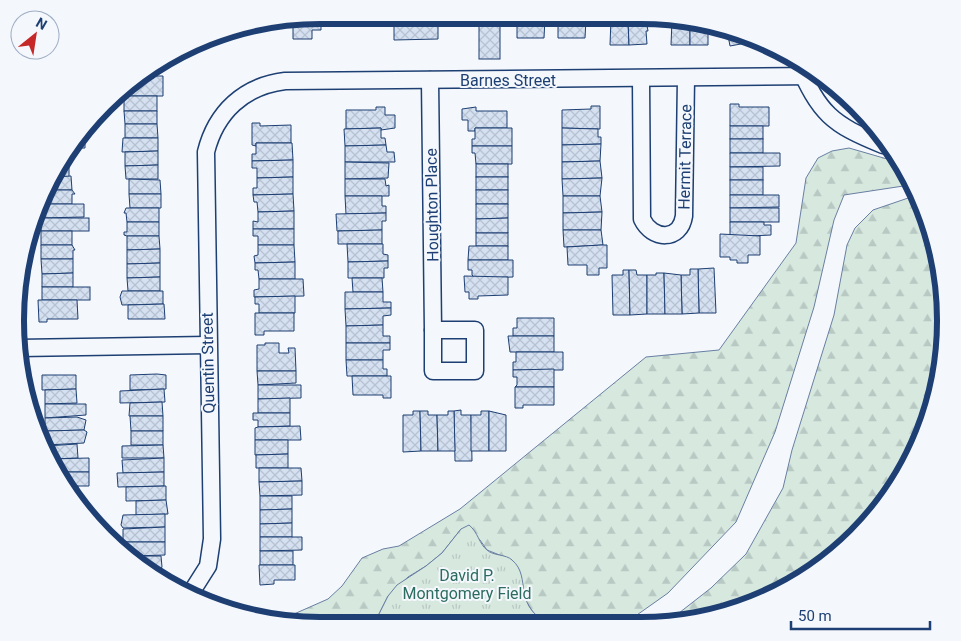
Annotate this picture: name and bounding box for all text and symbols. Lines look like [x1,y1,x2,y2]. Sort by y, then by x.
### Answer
north arrow [10,10,60,60]
text: N [33,14,50,33]
street label: Barnes Street [460,71,556,90]
street label: Hermit Terrace [675,104,695,210]
street label: Houghton Place [422,148,442,262]
street label: Quentin Street [198,312,218,414]
park label: David P. Montgomery Field [402,566,532,603]
scale bar [791,598,930,630]
text: 50 m [798,607,832,625]

